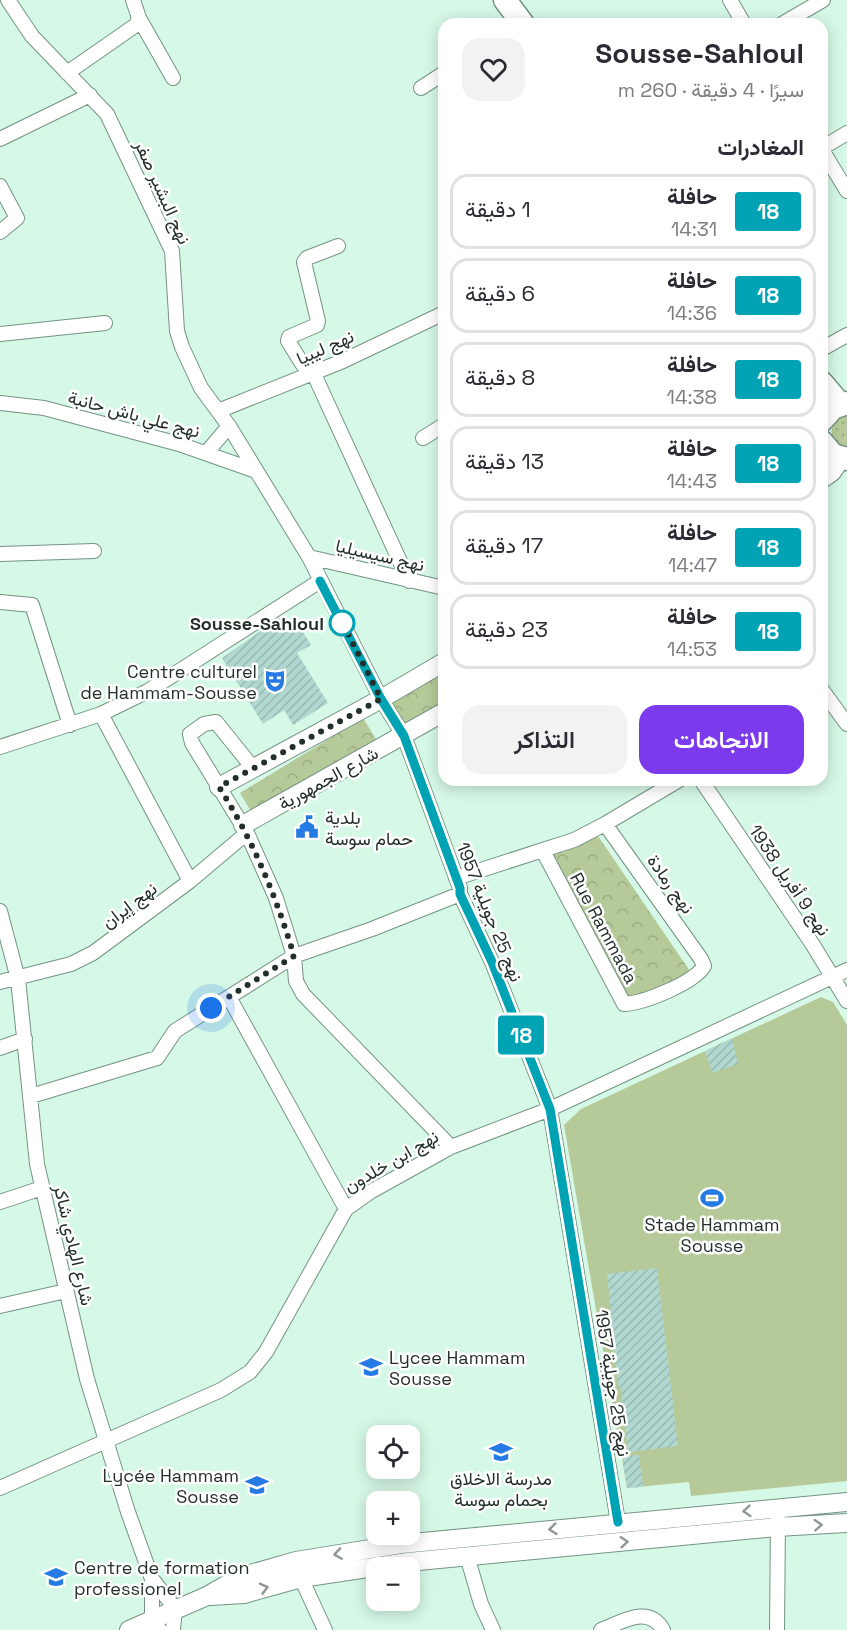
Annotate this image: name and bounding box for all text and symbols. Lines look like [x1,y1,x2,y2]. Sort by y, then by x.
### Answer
text: Sousse-Sahloul [595,35,804,71]
button: heart [462,38,525,101]
text: سيرًا · 4 دقيقة · 260 m [618,77,804,103]
text: المغادرات [718,133,804,161]
street label: نهج البشير صفر [128,135,196,248]
text: حافلة [667,182,717,210]
text: 1 دقيقة [465,195,531,223]
text: 18 [757,198,779,225]
text: 14:31 [671,216,717,242]
text: حافلة [667,266,717,294]
text: 6 دقيقة [465,279,535,307]
text: 18 [757,282,779,309]
text: 14:36 [667,300,717,326]
street label: نهج ليبيا [293,324,358,371]
text: حافلة [667,350,717,378]
text: 8 دقيقة [465,363,535,391]
text: 18 [757,366,779,393]
text: 14:38 [667,384,717,410]
street label: نهج علي باش حانبة [64,385,203,447]
text: حافلة [667,434,717,462]
text: 13 دقيقة [465,447,544,475]
text: 18 [757,450,779,477]
text: 14:43 [667,468,717,494]
text: حافلة [667,518,717,546]
text: 17 دقيقة [465,531,543,559]
street label: نهج سيسيليا [333,534,427,577]
text: 18 [757,534,779,561]
text: 14:47 [668,552,717,578]
text: حافلة [667,602,717,630]
marker: Sousse-Sahloul [329,610,355,636]
place label: Sousse-Sahloul [190,612,324,635]
text: 23 دقيقة [465,615,548,643]
text: 18 [757,618,779,645]
text: 14:53 [667,636,717,662]
place label: Centre culturel de Hammam-Sousse [80,660,257,704]
theatre icon: Centre culturel de Hammam-Sousse [262,668,288,694]
button: التذاكر [462,705,627,774]
button: الاتجاهات [639,705,804,774]
street label: شارع الجمهورية [274,741,383,816]
place label: بلدية حمام سوسة [325,806,413,851]
public building icon: بلدية حمام سوسة [294,814,320,840]
street label: نهج 9 أفريل 1938 [743,820,836,941]
street label: نهج 25 جويلية 1957 [451,839,528,986]
street label: نهج رمادة [641,850,700,919]
street label: Rue Rammada [565,869,643,987]
street label: نهج إيران [97,877,162,934]
your location [196,993,226,1023]
line badge: 18 [494,1016,548,1054]
text: 18 [510,1022,532,1049]
street label: نهج ابن خلدون [339,1125,443,1198]
street label: شارع الهادي شاكر [45,1181,99,1309]
sports icon: Stade Hammam Sousse [699,1185,725,1211]
place label: Stade Hammam Sousse [644,1213,780,1257]
street label: نهج 25 جويلية 1957 [589,1308,636,1458]
place label: Lycee Hammam Sousse [389,1346,525,1390]
school or university icon: Lycee Hammam Sousse [358,1354,384,1380]
map controls [366,1425,420,1611]
button: locate [366,1425,420,1479]
school or university icon: مدرسة الاخلاق بحمام سوسة [488,1439,514,1465]
place label: Lycée Hammam Sousse [103,1464,239,1508]
place label: مدرسة الاخلاق بحمام سوسة [450,1467,552,1512]
school or university icon: Lycée Hammam Sousse [244,1472,270,1498]
button: + [366,1491,420,1545]
one-way arrow [742,1504,751,1517]
one-way arrow [814,1518,823,1531]
one-way arrow [548,1522,557,1535]
one-way arrow [619,1536,628,1549]
one-way arrow [334,1547,344,1560]
place label: Centre de formation professionel [74,1556,249,1600]
button: − [366,1557,420,1611]
school or university icon: Centre de formation professionel [43,1564,69,1590]
one-way arrow [259,1583,269,1596]

